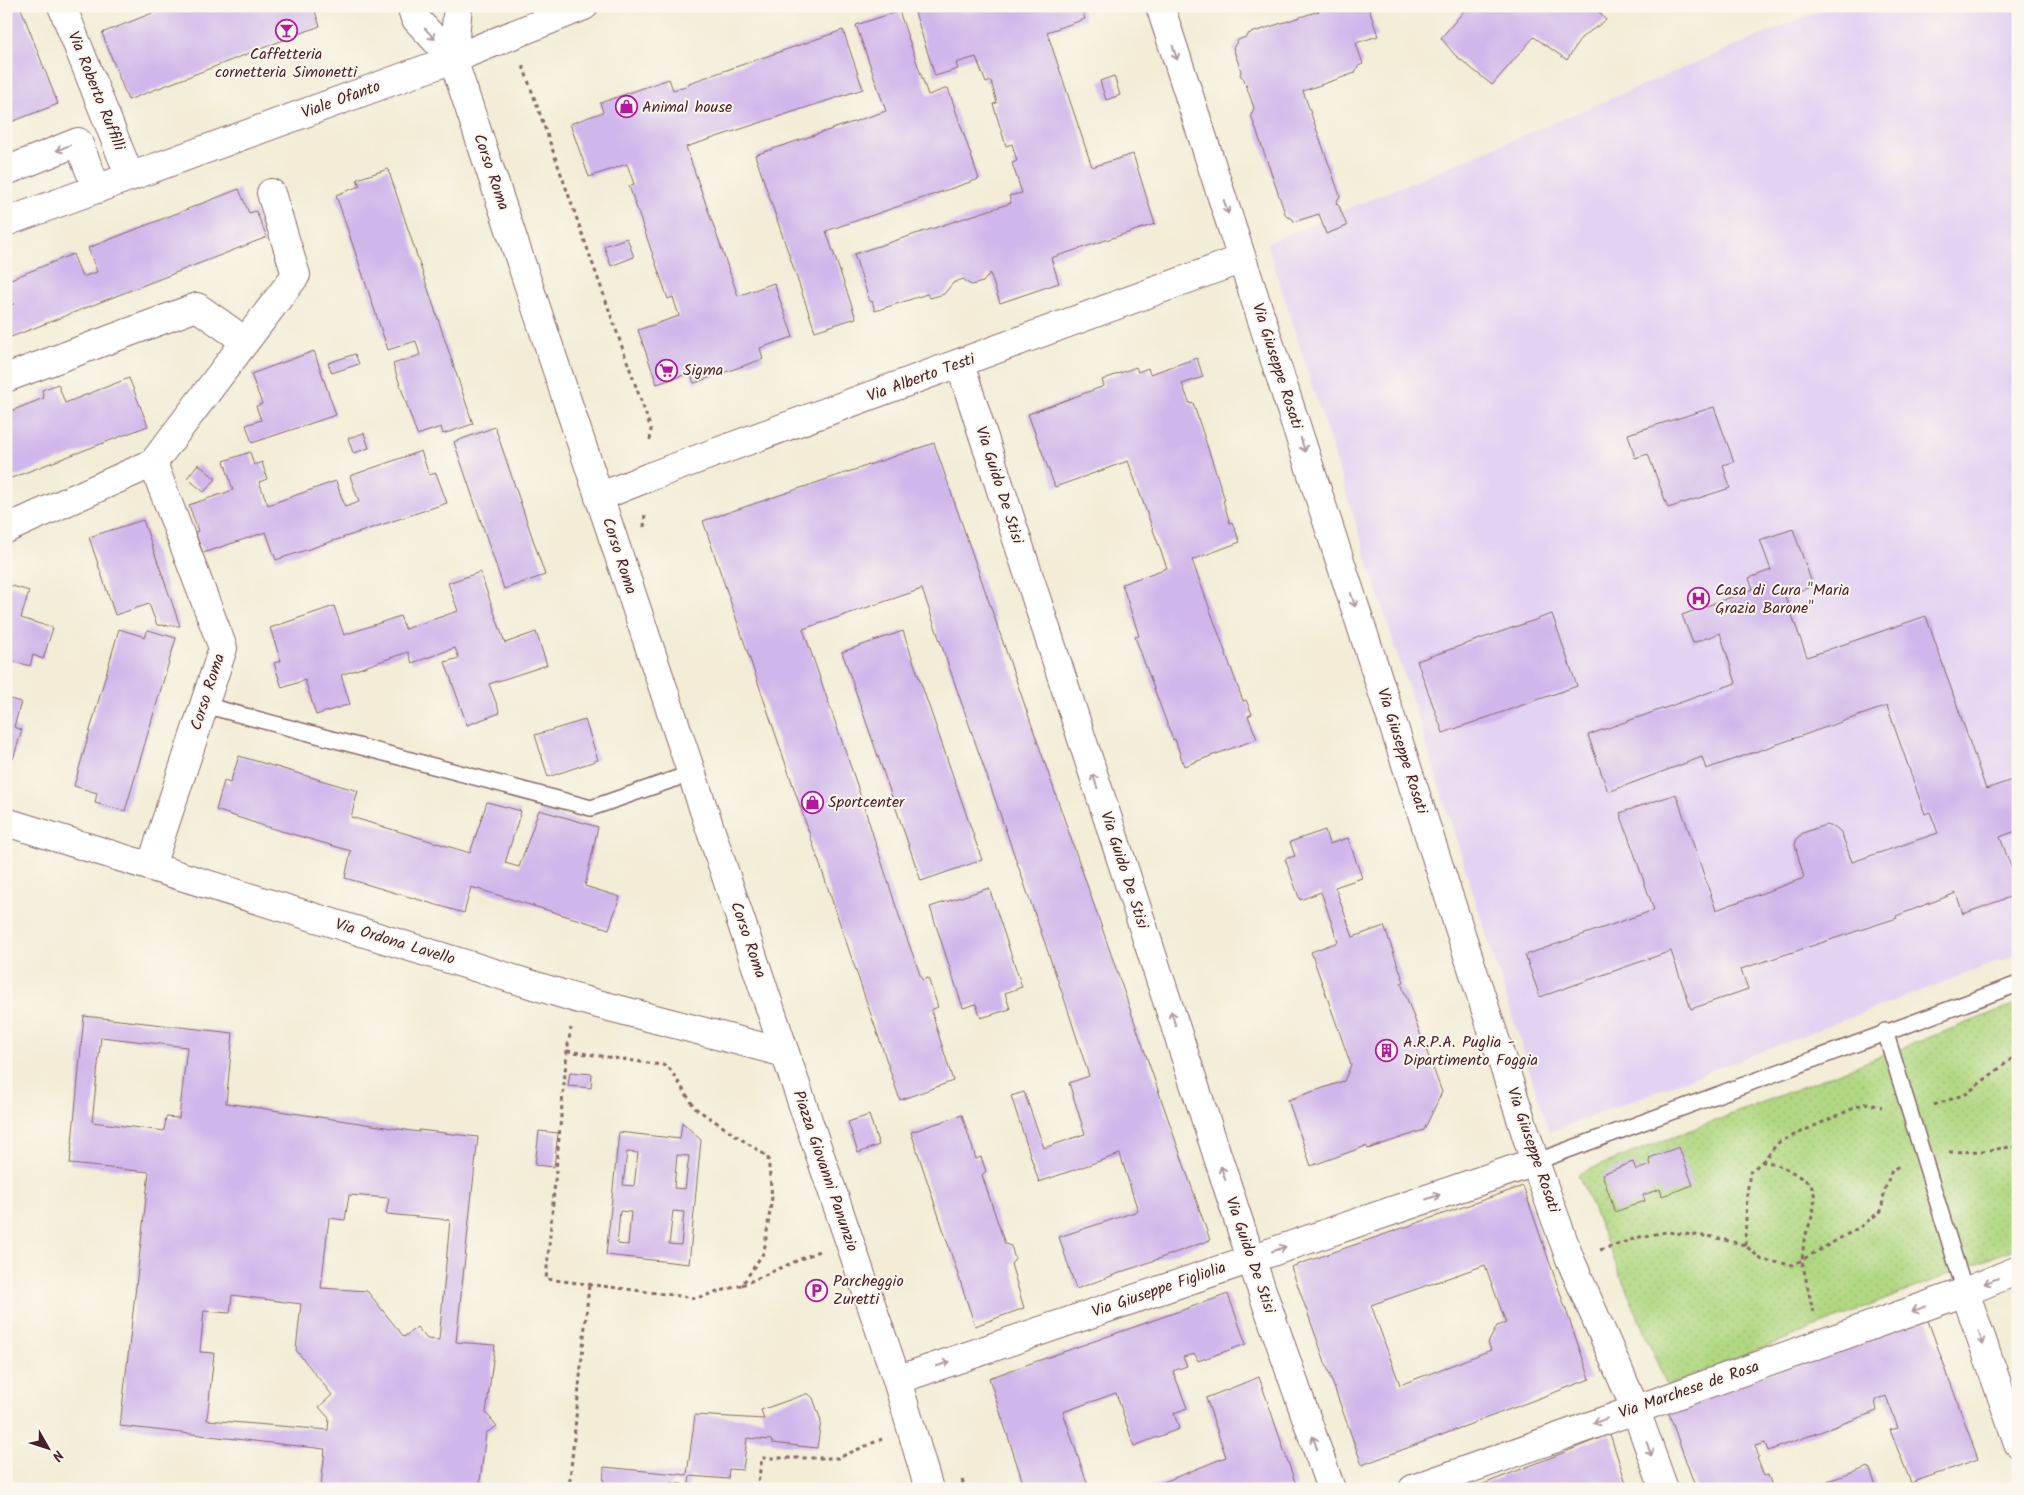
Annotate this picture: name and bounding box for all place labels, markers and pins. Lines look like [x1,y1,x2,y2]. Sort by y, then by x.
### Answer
bar icon: Caffetteria cornetteria Simonetti [274,18,298,42]
place label: Caffetteria cornetteria Simonetti [215,42,358,85]
shop icon: Animal house [614,95,638,119]
place label: Animal house [642,95,732,120]
supermarket icon: Sigma [655,358,679,382]
place label: Sigma [683,358,723,383]
place label: Casa di Cura "Maria Grazia Barone" [1715,578,1850,621]
hospital icon: Casa di Cura "Maria Grazia Barone" [1687,587,1711,611]
shop icon: Sportcenter [800,790,824,814]
place label: Sportcenter [828,790,906,815]
place label: A.R.P.A. Puglia - Dipartimento Foggia [1403,1030,1538,1073]
building icon: A.R.P.A. Puglia - Dipartimento Foggia [1375,1039,1399,1063]
place label: Parcheggio Zuretti [833,1269,904,1312]
parking icon: Parcheggio Zuretti [805,1278,829,1302]

